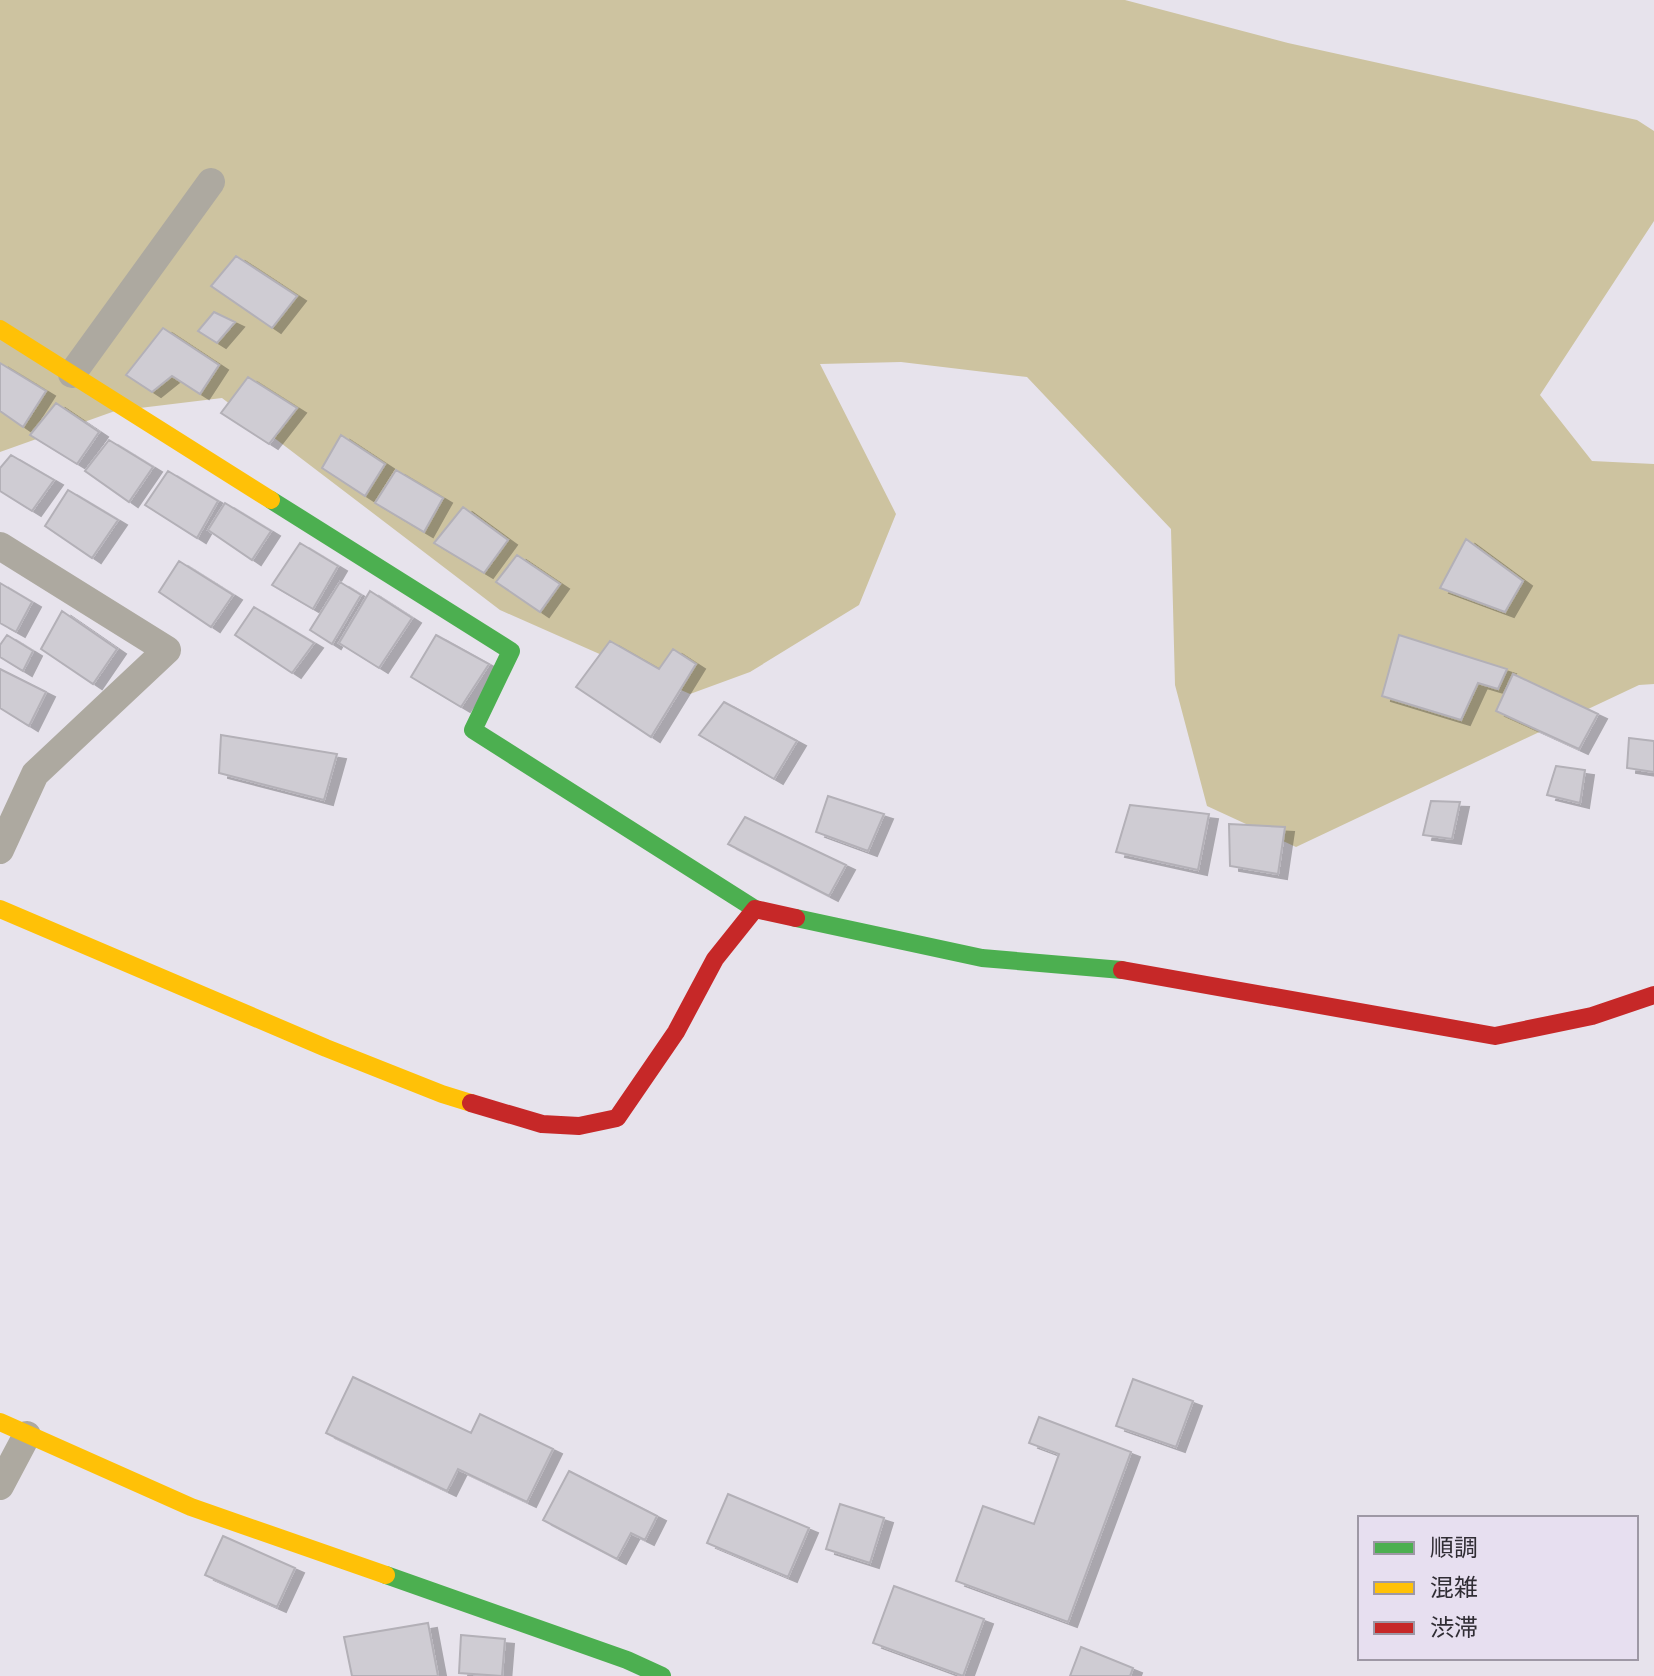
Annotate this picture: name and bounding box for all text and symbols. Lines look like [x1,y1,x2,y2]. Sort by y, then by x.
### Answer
legend [1358,1516,1638,1660]
text: 順調 [1430,1529,1478,1565]
text: 混雑 [1430,1569,1478,1605]
text: 渋滞 [1430,1609,1478,1645]

